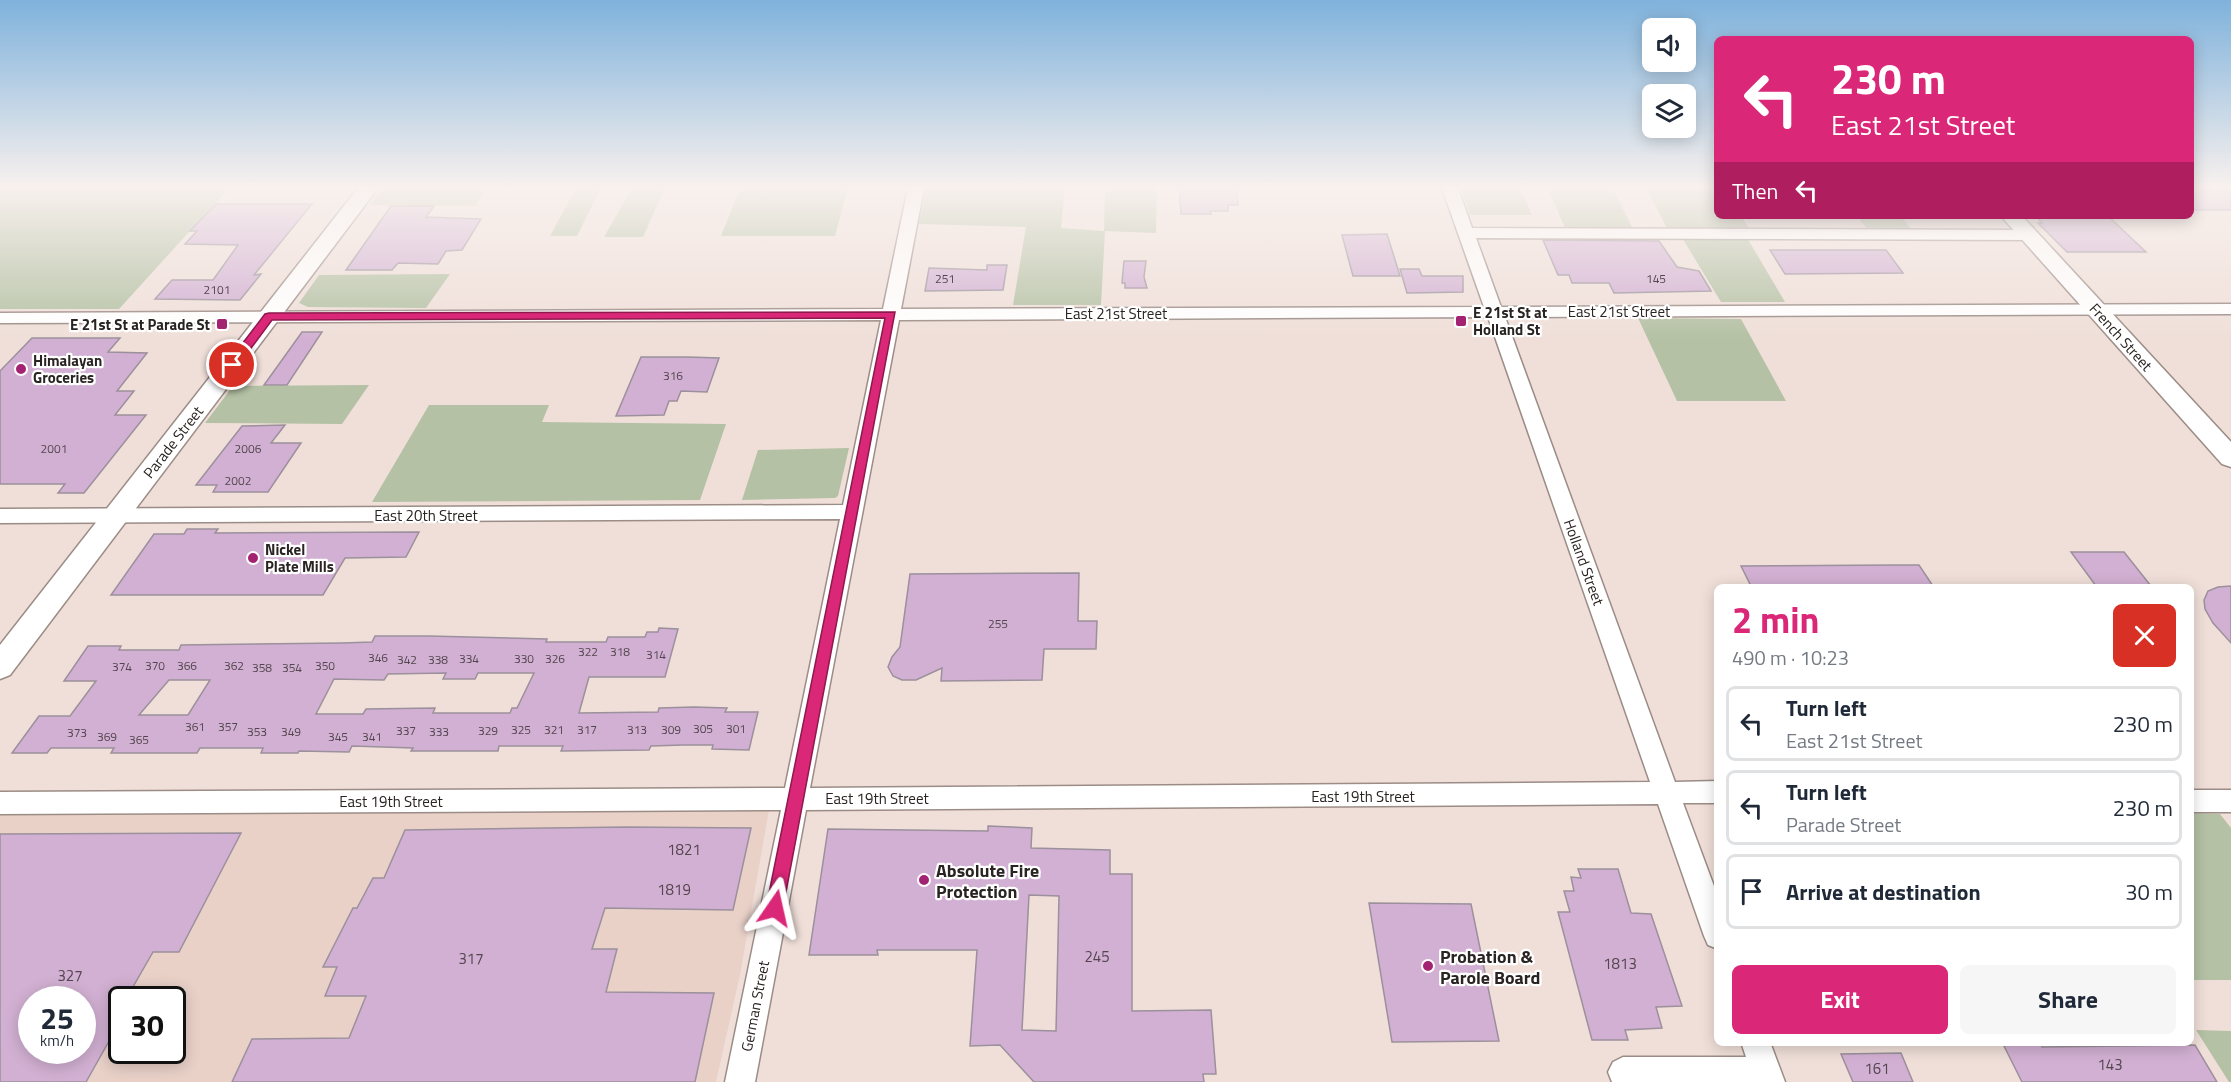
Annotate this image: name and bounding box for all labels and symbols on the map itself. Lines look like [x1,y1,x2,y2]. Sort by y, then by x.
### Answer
house number: 251 [935,269,955,288]
house number: 145 [1646,269,1666,288]
house number: 2101 [204,280,230,299]
street label: French Street [2084,298,2158,377]
street label: East 21st Street [1568,300,1671,323]
place label: E 21st St at Holland St [1473,301,1548,341]
street label: East 21st Street [1065,302,1168,325]
place label: E 21st St at Parade St [70,313,211,336]
marker: E 21st St at Holland St [1454,314,1468,328]
marker: E 21st St at Parade St [215,317,229,331]
pin [206,339,257,390]
place label: Himalayan Groceries [33,349,102,389]
marker: Himalayan Groceries [14,362,28,376]
house number: 316 [663,366,683,385]
street label: Parade Street [137,400,209,483]
house number: 2001 [41,439,67,458]
house number: 2006 [235,439,262,458]
house number: 2002 [225,471,251,490]
street label: East 20th Street [374,504,478,527]
street label: Holland Street [1558,516,1611,609]
place label: Nickel Plate Mills [265,538,334,578]
marker: Nickel Plate Mills [246,551,260,565]
house number: 255 [988,614,1008,633]
house number: 322 [578,642,598,661]
house number: 318 [610,642,630,661]
house number: 314 [646,645,666,664]
house number: 346 [368,648,388,667]
house number: 334 [459,649,479,668]
house number: 330 [514,649,534,668]
house number: 326 [545,649,565,668]
house number: 342 [397,650,417,669]
house number: 338 [428,650,448,669]
house number: 370 [145,656,165,675]
house number: 366 [177,656,197,675]
house number: 362 [224,656,244,675]
house number: 350 [315,656,335,675]
house number: 374 [112,657,132,676]
house number: 358 [252,658,272,677]
house number: 354 [282,658,302,677]
house number: 361 [185,717,205,736]
house number: 357 [218,717,238,736]
house number: 305 [693,719,713,738]
house number: 301 [726,719,746,738]
house number: 325 [511,720,531,739]
house number: 321 [544,720,564,739]
house number: 317 [577,720,597,739]
house number: 313 [627,720,647,739]
house number: 309 [661,720,681,739]
house number: 337 [396,721,416,740]
house number: 329 [478,721,498,740]
house number: 353 [247,722,267,741]
house number: 349 [281,722,301,741]
house number: 333 [429,722,449,741]
house number: 373 [67,723,87,742]
house number: 369 [97,727,117,746]
house number: 345 [328,727,348,746]
house number: 341 [362,727,382,746]
house number: 365 [129,730,149,749]
street label: East 19th Street [1311,785,1415,808]
street label: East 19th Street [825,787,929,810]
street label: East 19th Street [339,790,443,813]
house number: 1821 [667,838,701,861]
place label: Absolute Fire Protection [936,857,1039,905]
marker: Absolute Fire Protection [917,873,931,887]
position arrow [743,876,807,940]
house number: 1819 [657,878,691,901]
place label: Probation & Parole Board [1440,943,1540,991]
house number: 245 [1084,945,1110,968]
house number: 317 [458,947,484,970]
house number: 1813 [1603,952,1637,975]
street label: German Street [735,958,775,1053]
marker: Probation & Parole Board [1421,959,1435,973]
house number: 327 [57,964,83,987]
speed limit sign: 30 [108,986,186,1064]
house number: 143 [2097,1053,2123,1076]
house number: 161 [1864,1057,1890,1080]

